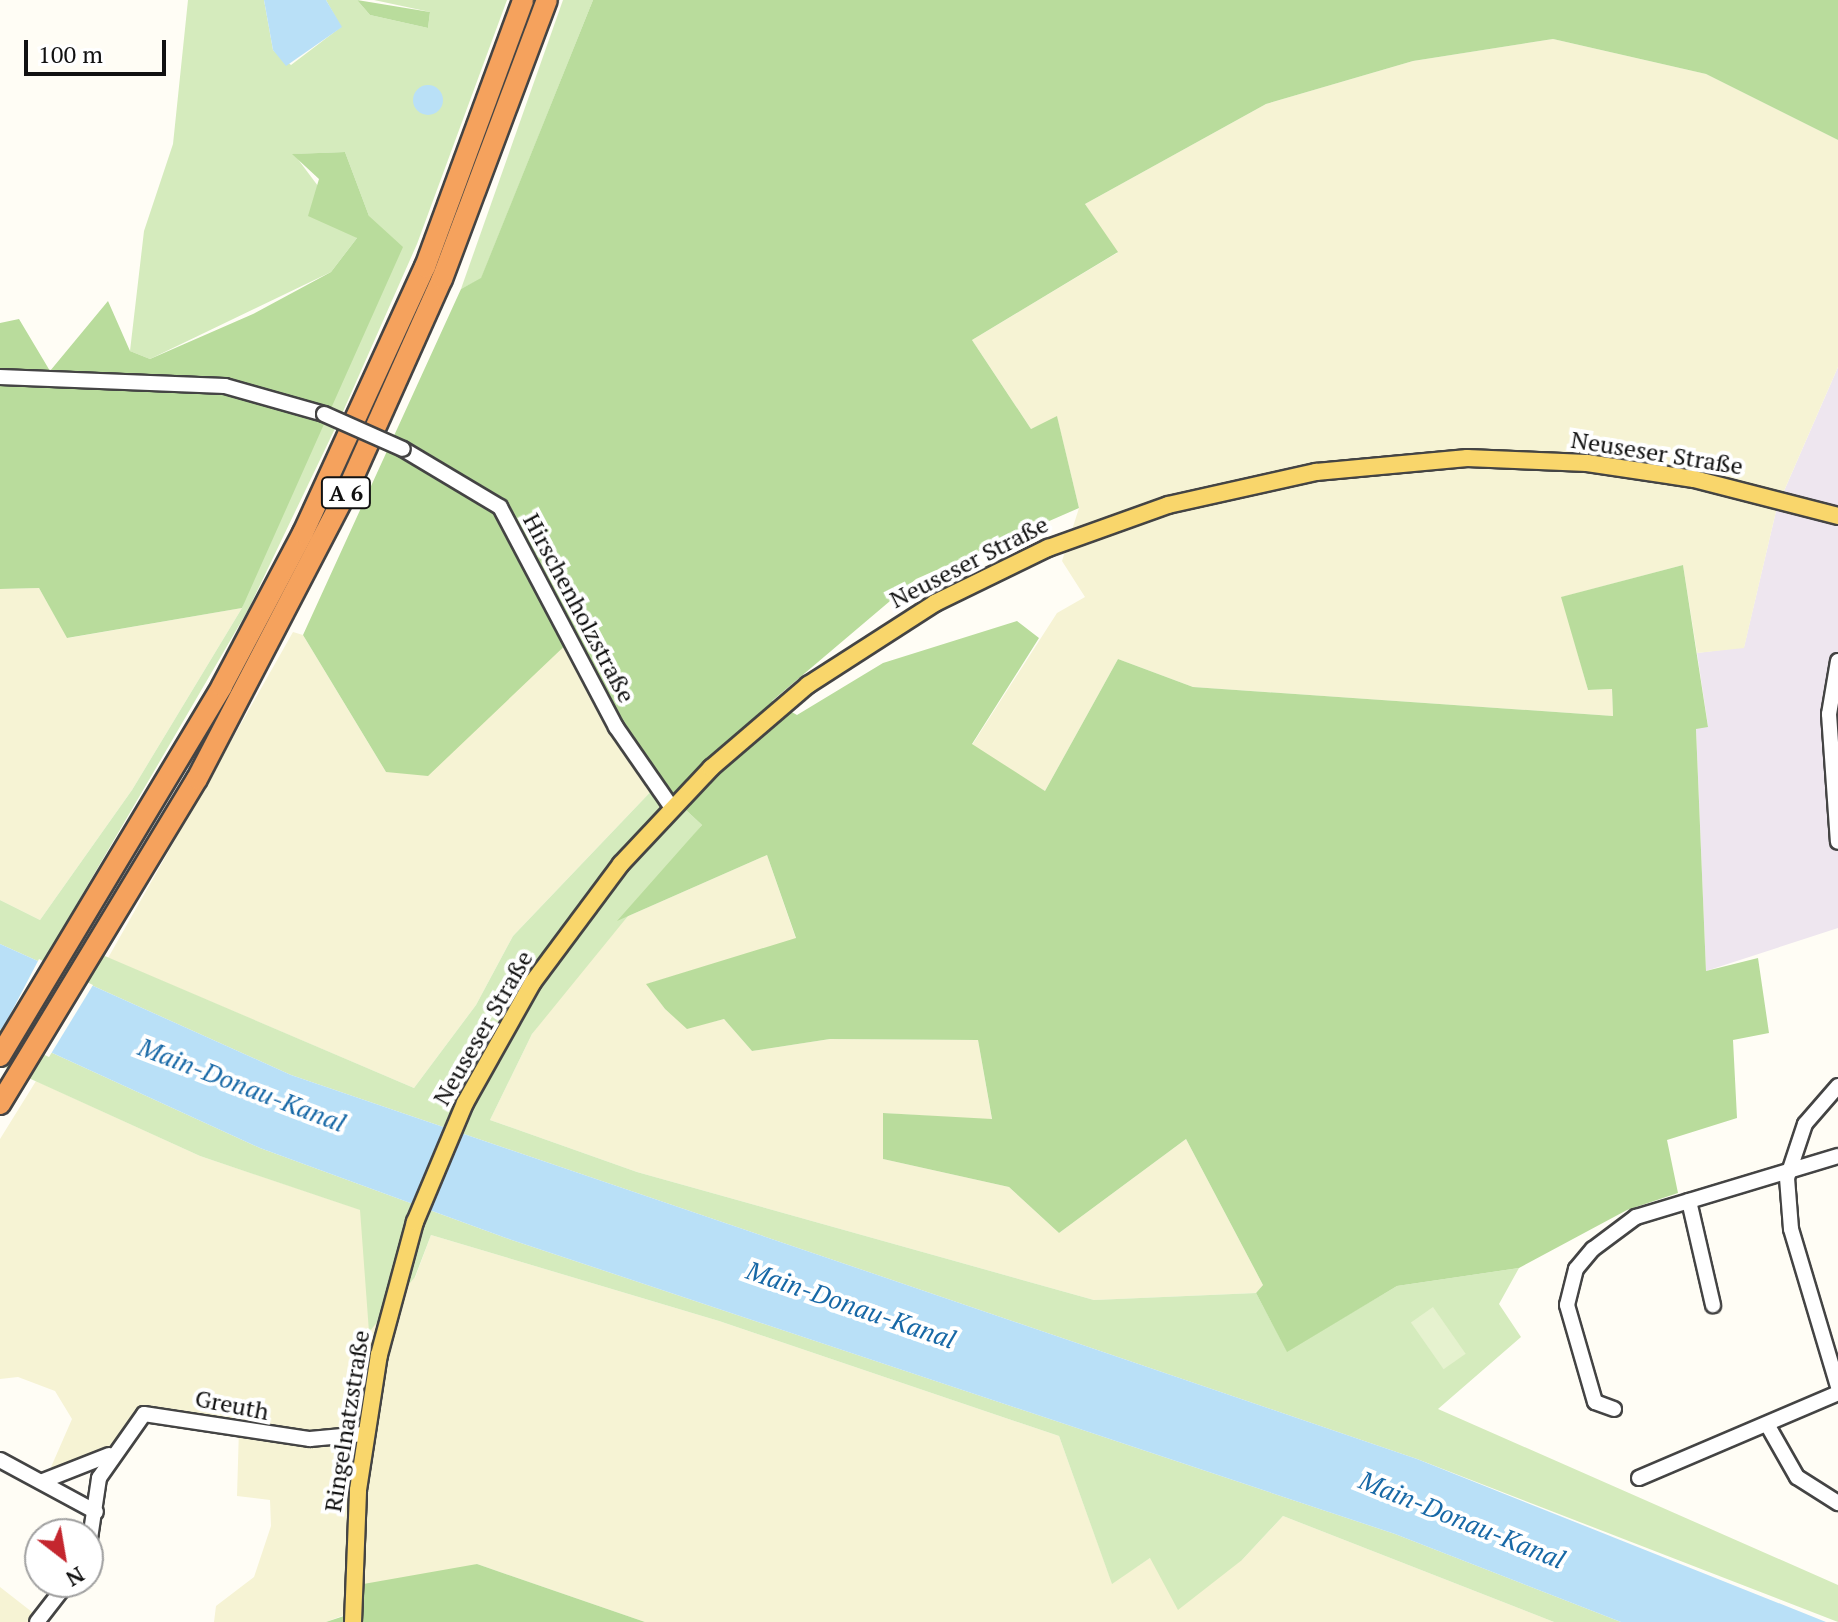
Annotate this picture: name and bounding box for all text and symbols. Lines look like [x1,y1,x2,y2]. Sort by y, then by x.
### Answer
scale bar [28,24,170,74]
text: 100 m [38,38,103,70]
street label: Neuseser Straße [1569,425,1745,481]
road number: A 6 [320,475,372,511]
street label: Hirschenholzstraße [517,508,641,708]
street label: Neuseser Straße [885,510,1053,614]
street label: Neuseser Straße [427,946,539,1110]
water label: Main-Donau-Kanal [134,1031,350,1139]
water label: Main-Donau-Kanal [742,1255,960,1355]
street label: Ringelnatzstraße [318,1328,376,1514]
street label: Greuth [193,1384,271,1426]
water label: Main-Donau-Kanal [1355,1464,1569,1576]
north arrow [24,1518,104,1598]
text: N [61,1561,90,1594]

